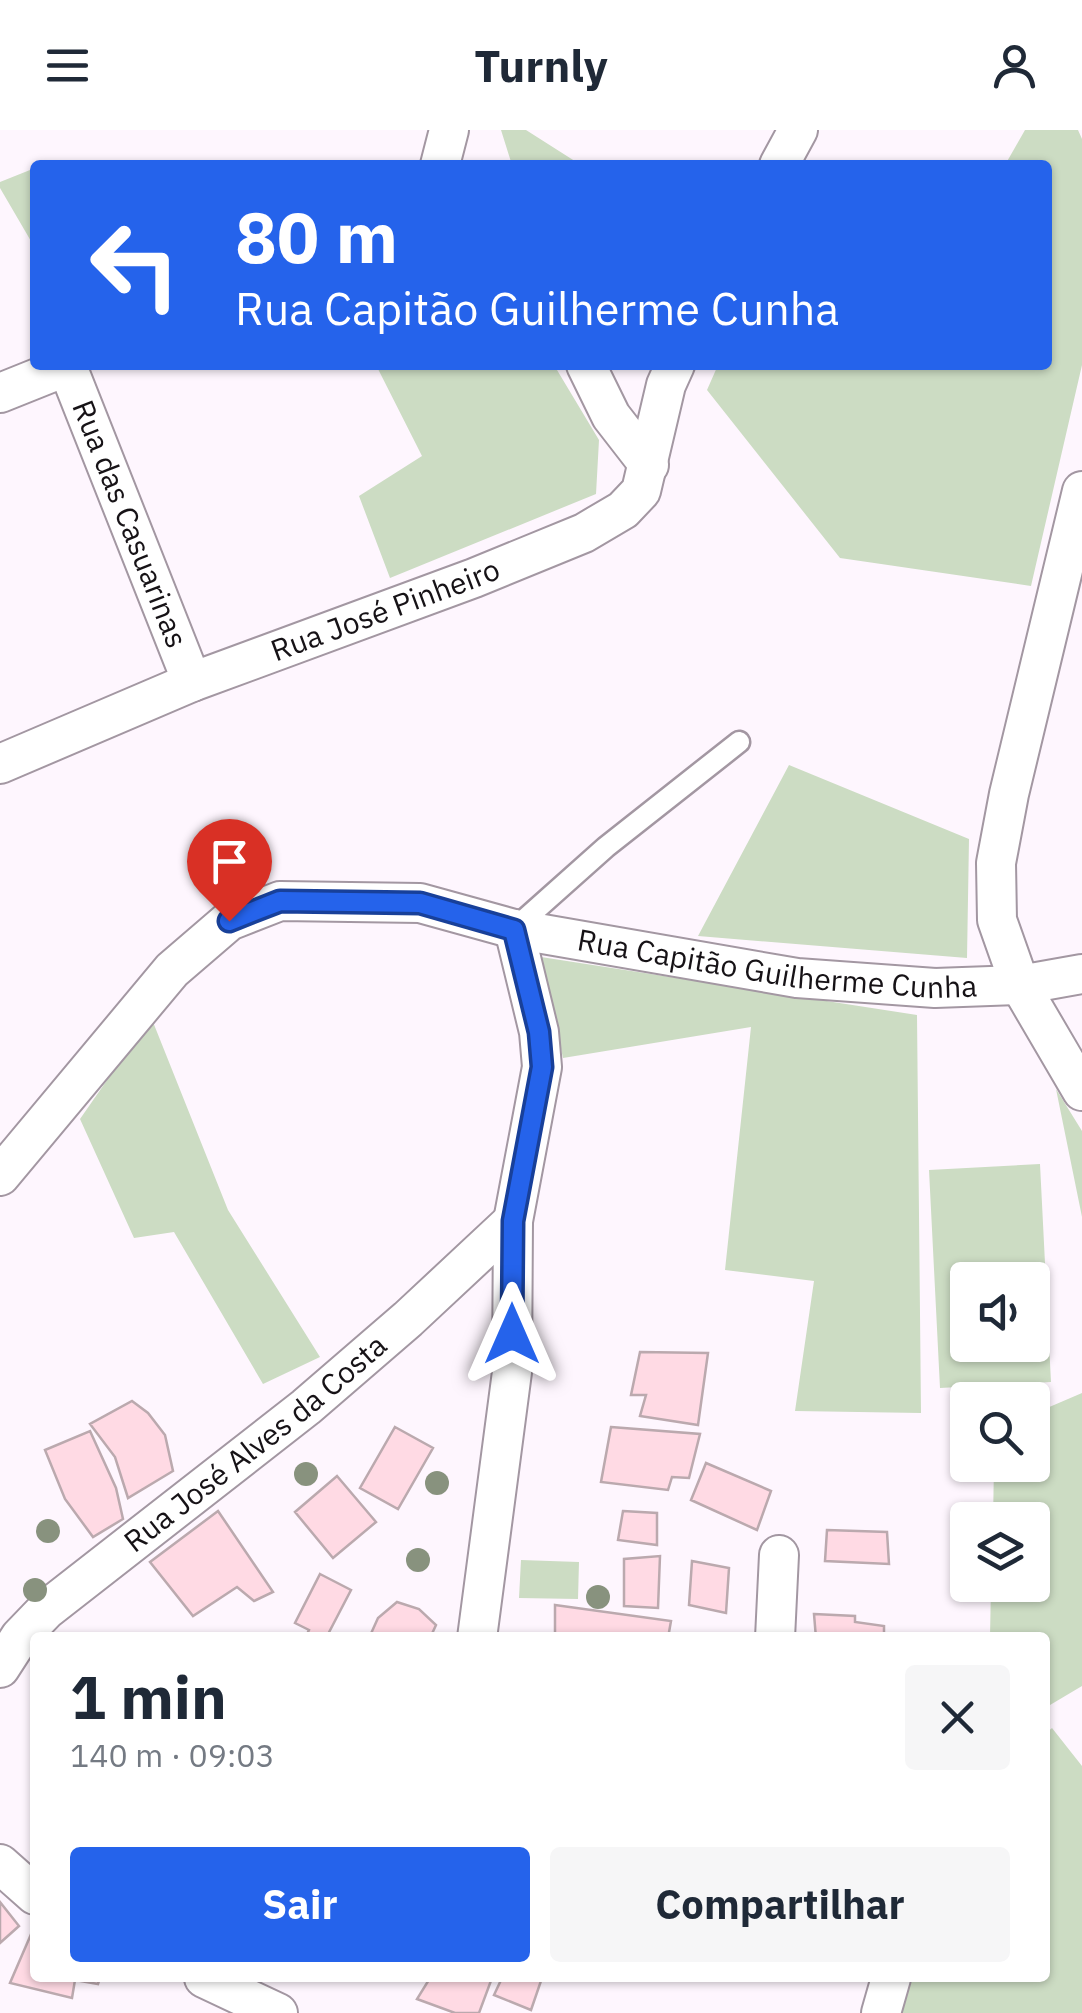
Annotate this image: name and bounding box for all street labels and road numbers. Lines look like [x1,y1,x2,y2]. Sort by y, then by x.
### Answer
street label: Rua das Casuarinas [64,394,197,653]
street label: Rua José Pinheiro [265,549,505,669]
street label: Rua Capitão Guilherme Cunha [575,919,978,1006]
street label: Rua José Alves da Costa [115,1325,394,1560]

